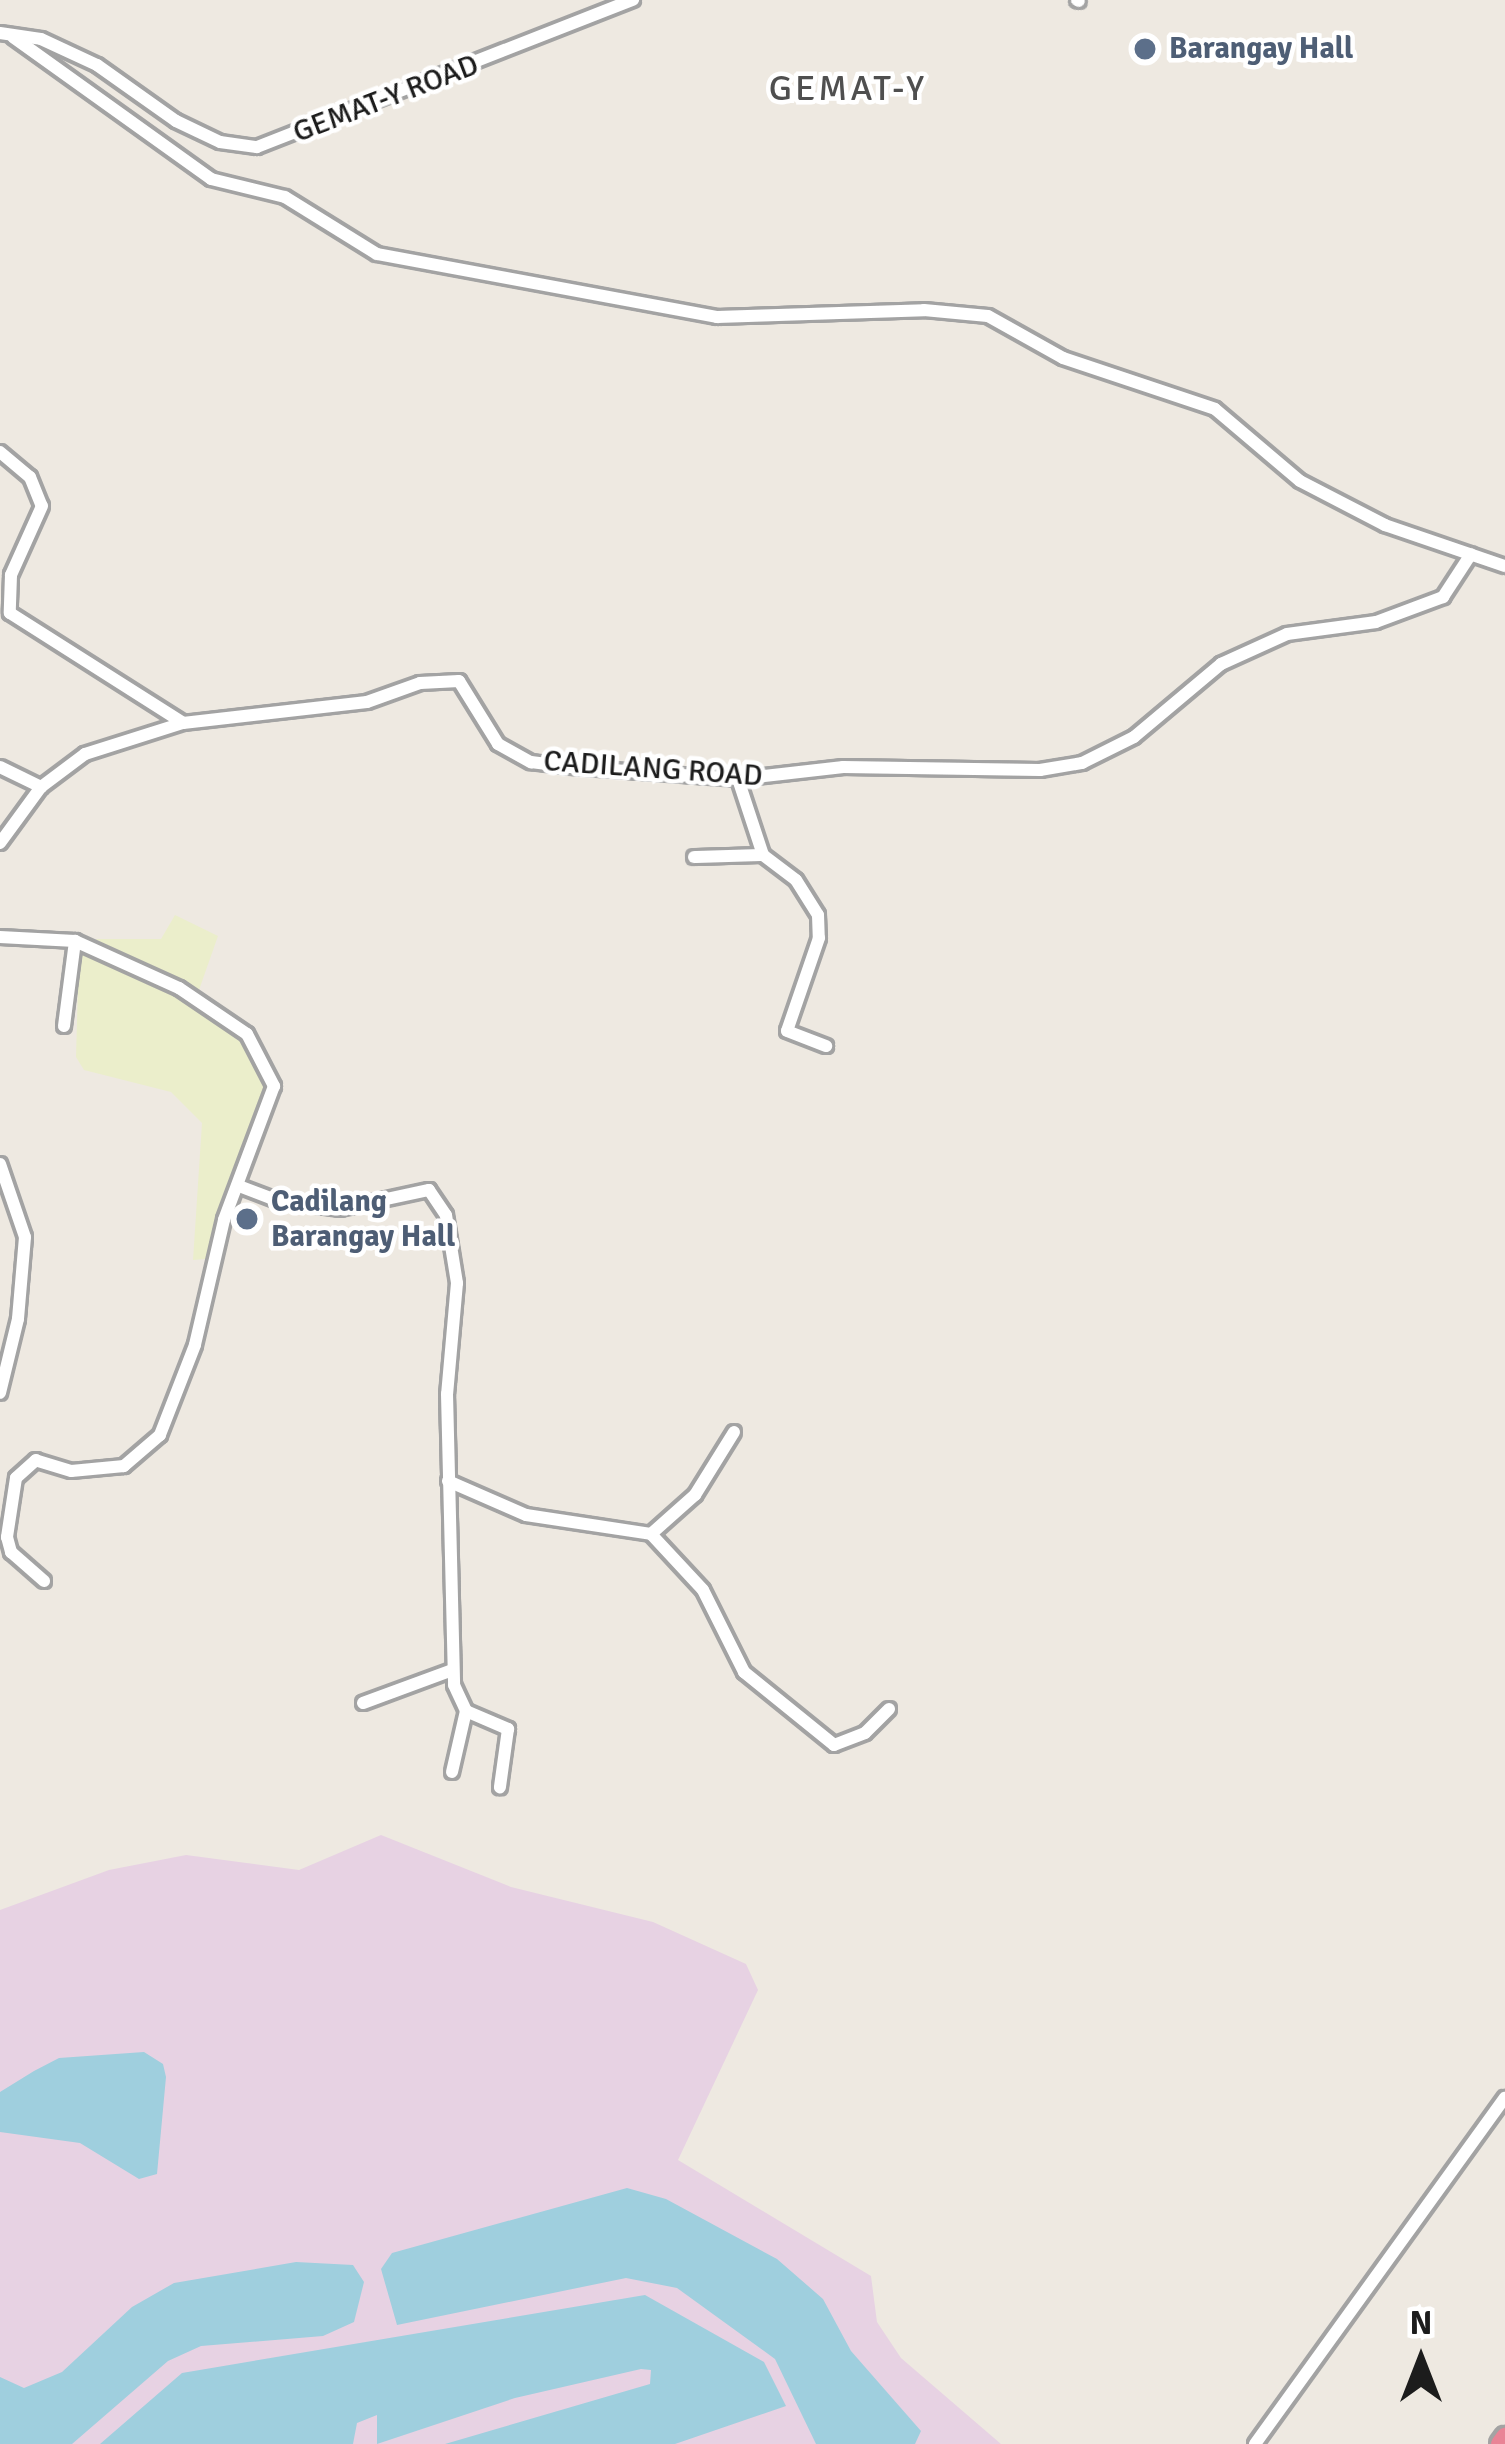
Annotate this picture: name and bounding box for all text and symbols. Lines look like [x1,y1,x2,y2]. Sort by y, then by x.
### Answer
place label: Barangay Hall [1169,31,1353,67]
marker: Barangay Hall [1132,36,1158,62]
street label: GEMAT-Y ROAD [288,47,484,151]
district label: GEMAT-Y [769,67,927,111]
street label: CADILANG ROAD [542,743,764,795]
place label: Cadilang Barangay Hall [271,1184,455,1254]
marker: Cadilang Barangay Hall [234,1206,260,1232]
north arrow [1361,2300,1481,2420]
text: N [1410,2303,1432,2344]

